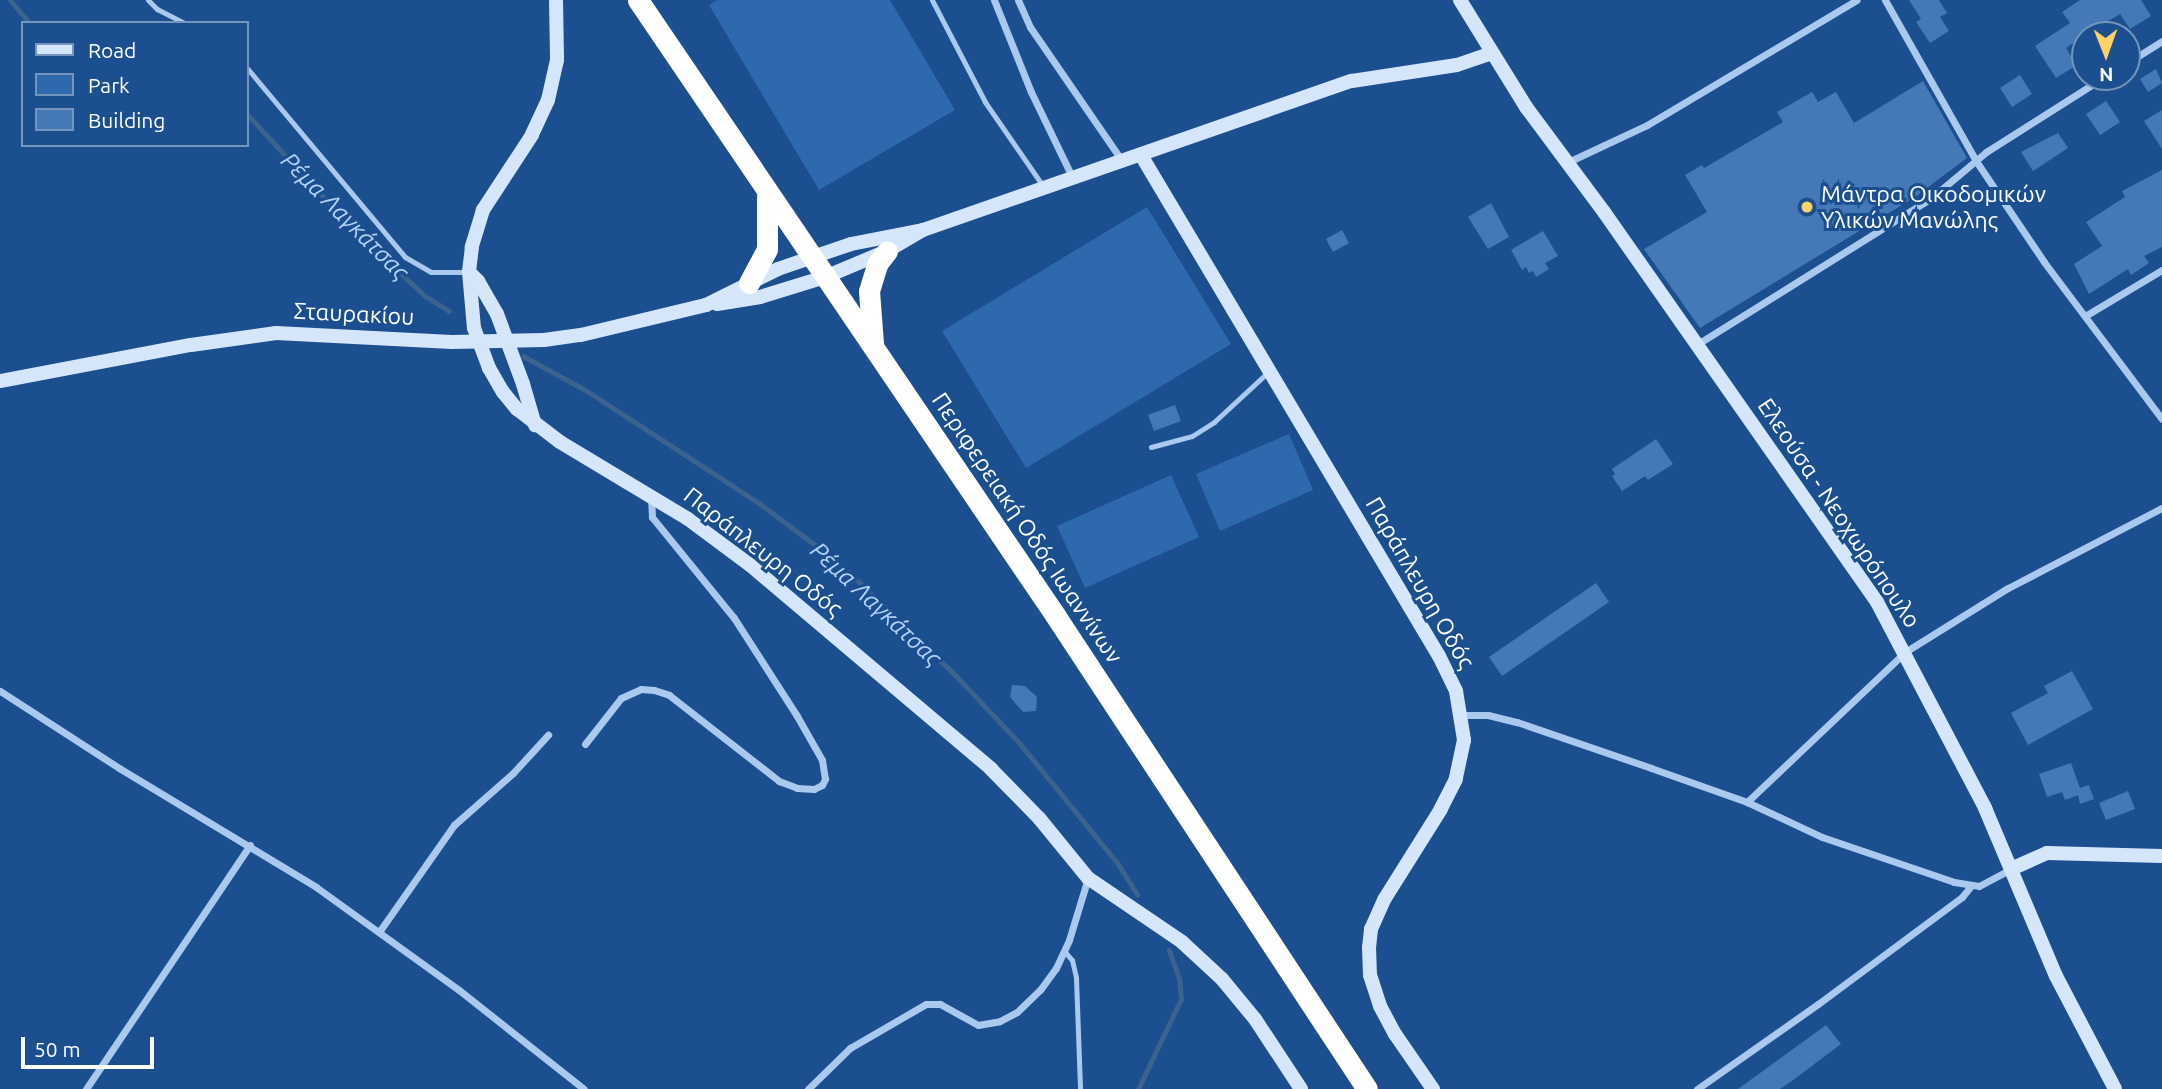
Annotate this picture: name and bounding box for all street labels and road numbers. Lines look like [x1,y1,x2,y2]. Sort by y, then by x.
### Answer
street label: Σταυρακίου [293,297,415,331]
street label: Περιφερειακή Οδός Ιωαννίνων [926,387,1128,669]
street label: Ελεούσα - Νεοχωρόπουλο [1752,393,1926,633]
street label: Παράπλευρη Οδός [678,482,848,622]
street label: Παράπλευρη Οδός [1360,492,1480,674]

